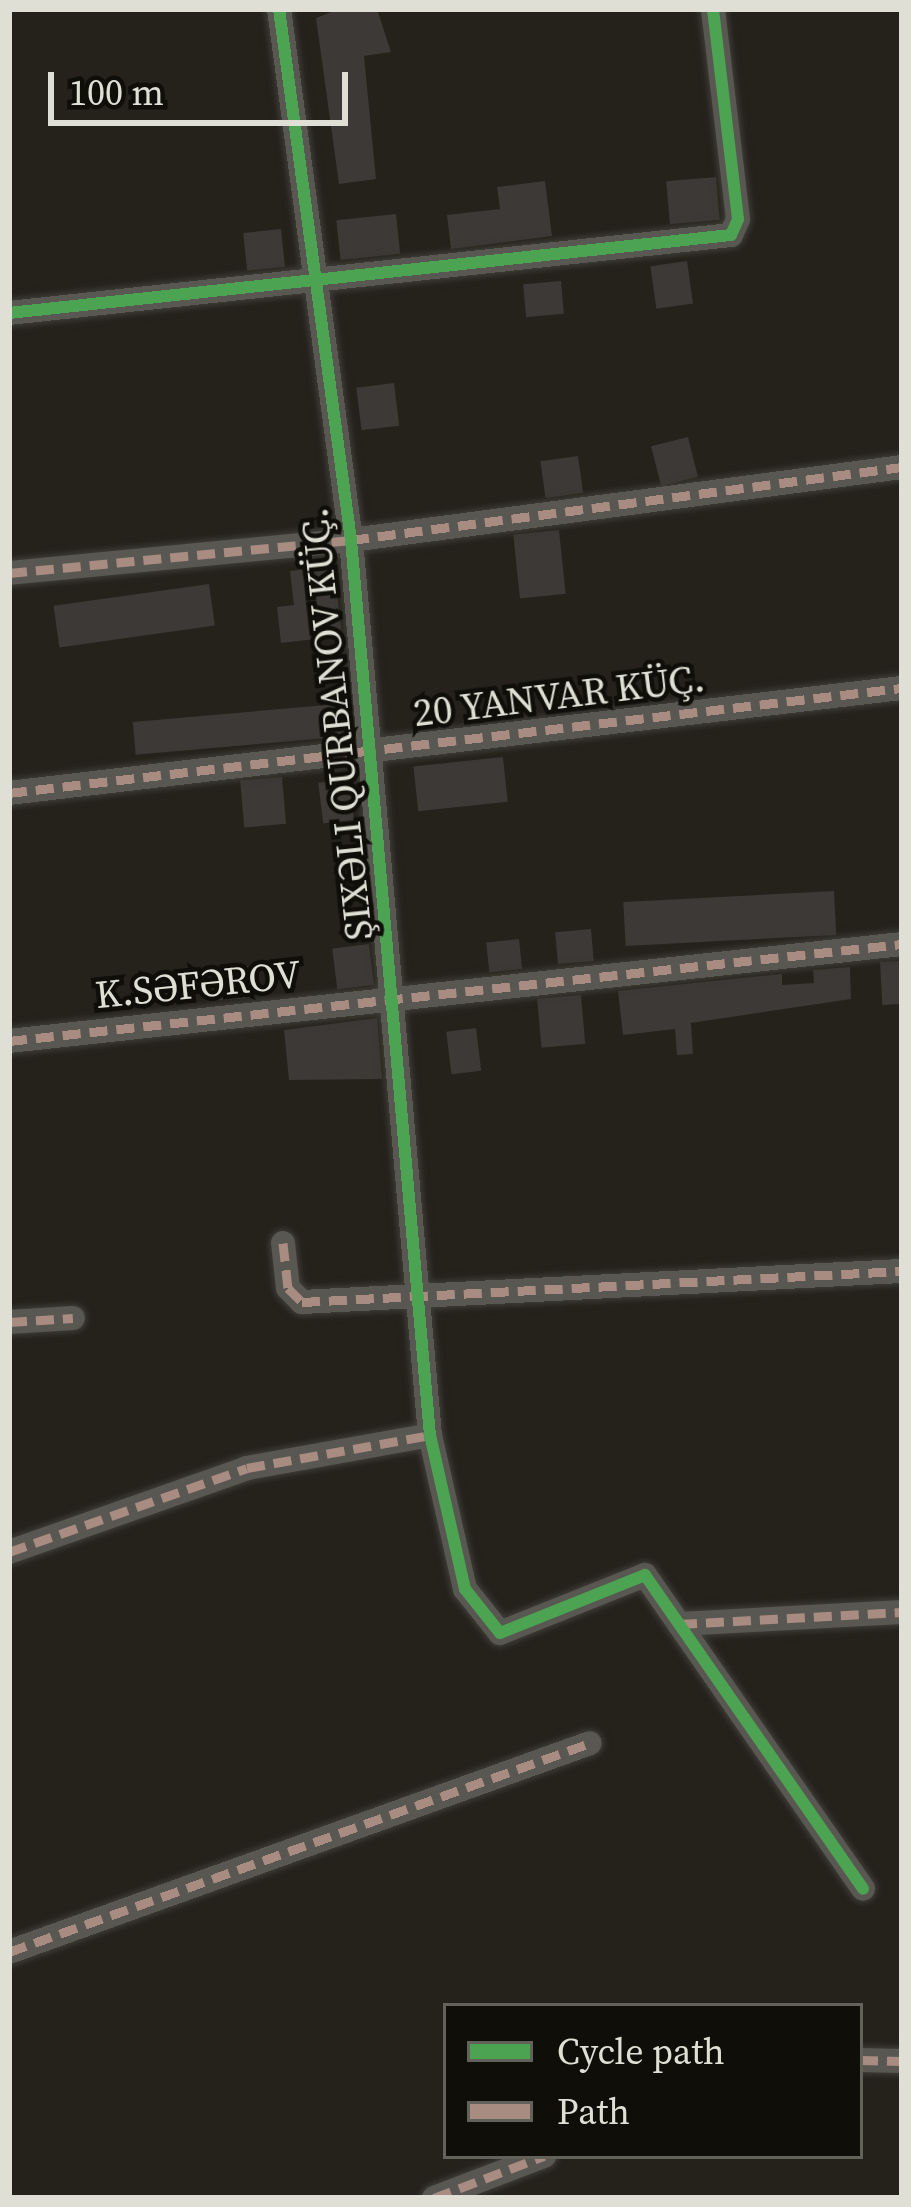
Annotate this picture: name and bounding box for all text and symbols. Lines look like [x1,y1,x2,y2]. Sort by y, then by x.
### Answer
scale bar [54,48,354,122]
text: 100 m [69,68,164,117]
street label: ŞIXƏLI QURBANOV KÜÇ. [291,505,383,943]
street label: 20 YANVAR KÜÇ. [410,655,708,737]
street label: K.SƏFƏROV [93,951,303,1019]
legend [443,2003,863,2159]
text: Cycle path [557,2027,725,2076]
text: Path [557,2087,630,2136]

